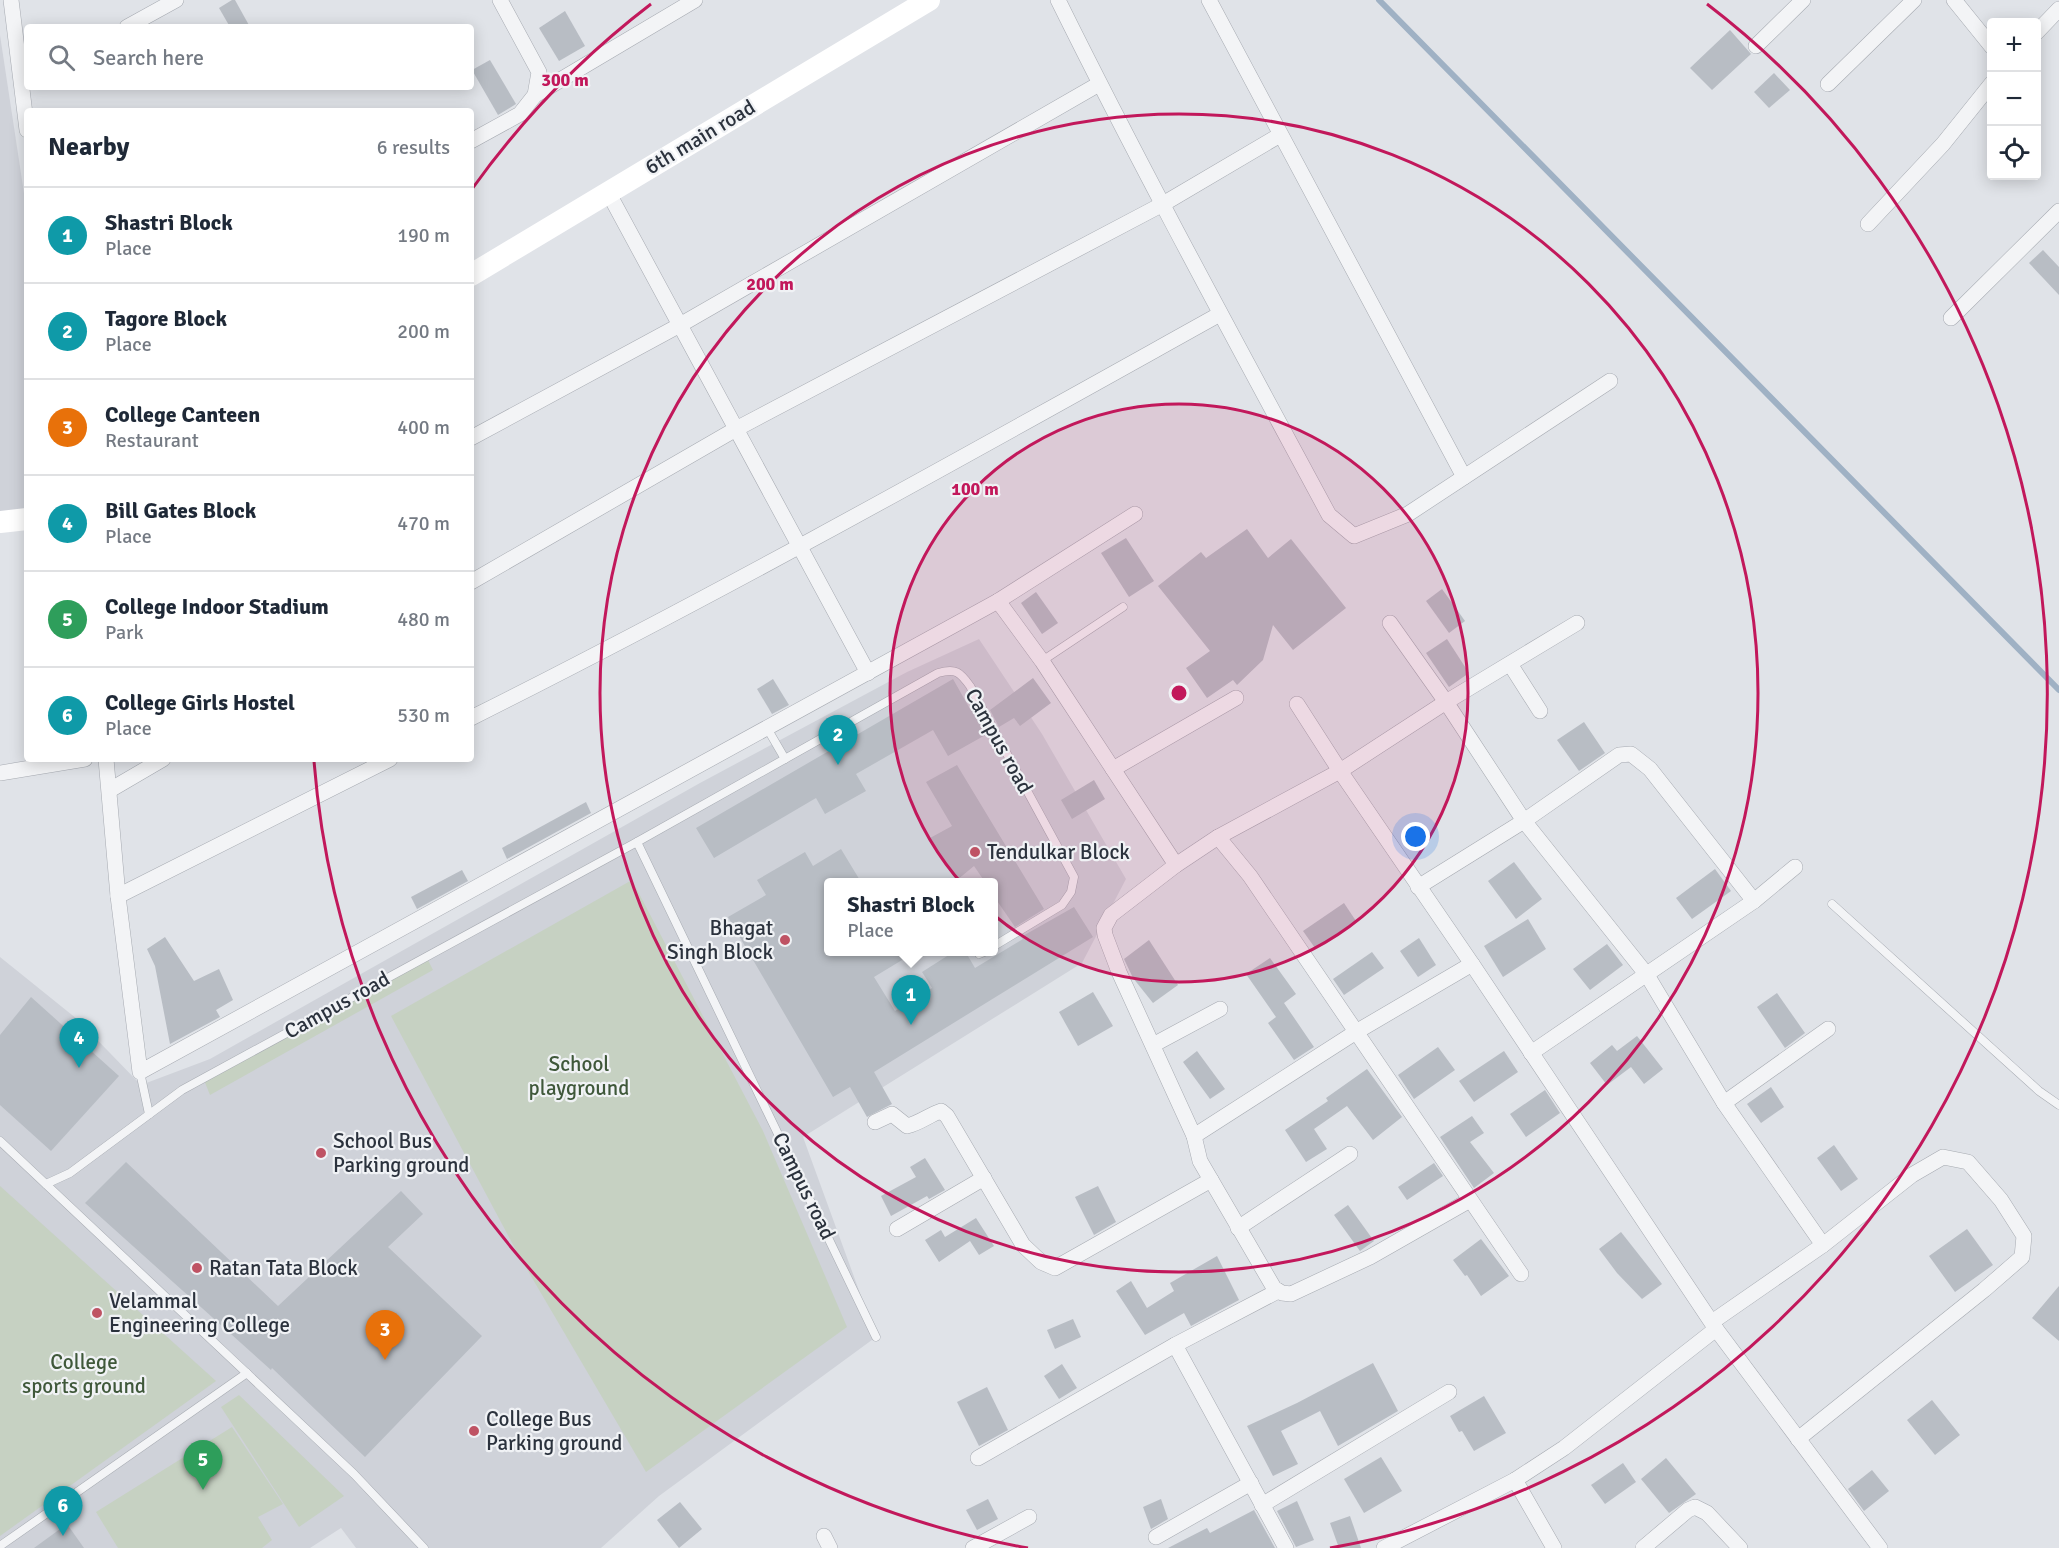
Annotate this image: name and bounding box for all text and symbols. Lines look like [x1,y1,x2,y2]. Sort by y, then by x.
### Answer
map controls [1987,18,2041,180]
button: + [1987,18,2041,72]
search box [24,24,474,90]
icon: search [45,41,78,74]
text: Search here [93,44,204,71]
text: 300 m [541,69,589,91]
button: − [1987,72,2041,126]
street label: 6th main road [640,94,760,180]
button: locate [1987,126,2041,180]
text: Nearby [48,131,129,163]
text: 6 results [377,135,450,160]
text: Shastri Block [105,209,233,236]
text: 1 [62,223,73,248]
text: 190 m [397,223,450,248]
text: Place [105,236,152,261]
text: 200 m [746,273,794,295]
text: Tagore Block [105,305,227,332]
text: 2 [62,319,73,344]
text: 200 m [397,319,450,344]
text: Place [105,332,152,357]
text: College Canteen [105,401,260,428]
text: 3 [62,415,73,440]
text: 400 m [397,415,450,440]
text: Restaurant [105,428,199,453]
text: 100 m [951,478,999,500]
text: Bill Gates Block [105,497,256,524]
text: 4 [62,511,73,536]
text: 470 m [397,511,450,536]
text: Place [105,524,152,549]
text: College Indoor Stadium [105,593,329,620]
text: 5 [62,607,73,632]
text: 480 m [397,607,450,632]
text: Park [105,620,143,645]
centre of rings [1169,683,1189,703]
street label: Campus road [959,684,1039,798]
text: College Girls Hostel [105,689,295,716]
text: 6 [62,703,73,728]
text: 530 m [397,703,450,728]
text: Place [105,716,152,741]
pin: 2 [818,716,858,765]
your location [1401,822,1430,851]
place label: Tendulkar Block [987,839,1130,865]
marker: Tendulkar Block [968,845,982,859]
popup [824,878,998,956]
text: Shastri Block [847,891,975,918]
place label: Bhagat Singh Block [667,915,773,965]
text: Place [847,918,894,943]
marker: Bhagat Singh Block [778,933,792,947]
street label: Campus road [280,965,394,1045]
pin: 1 [892,976,930,1025]
pin: 4 [60,1018,98,1068]
park label: School playground [529,1051,629,1101]
place label: School Bus Parking ground [333,1128,470,1178]
street label: Campus road [767,1128,841,1244]
marker: School Bus Parking ground [314,1146,328,1160]
place label: Ratan Tata Block [209,1255,358,1281]
marker: Ratan Tata Block [190,1261,204,1275]
place label: Velammal Engineering College [109,1288,290,1338]
marker: Velammal Engineering College [90,1306,104,1320]
pin: 3 [366,1310,404,1360]
park label: College sports ground [22,1349,146,1399]
place label: College Bus Parking ground [486,1406,623,1456]
marker: College Bus Parking ground [467,1424,481,1438]
pin: 5 [184,1440,222,1490]
pin: 6 [44,1486,82,1536]

